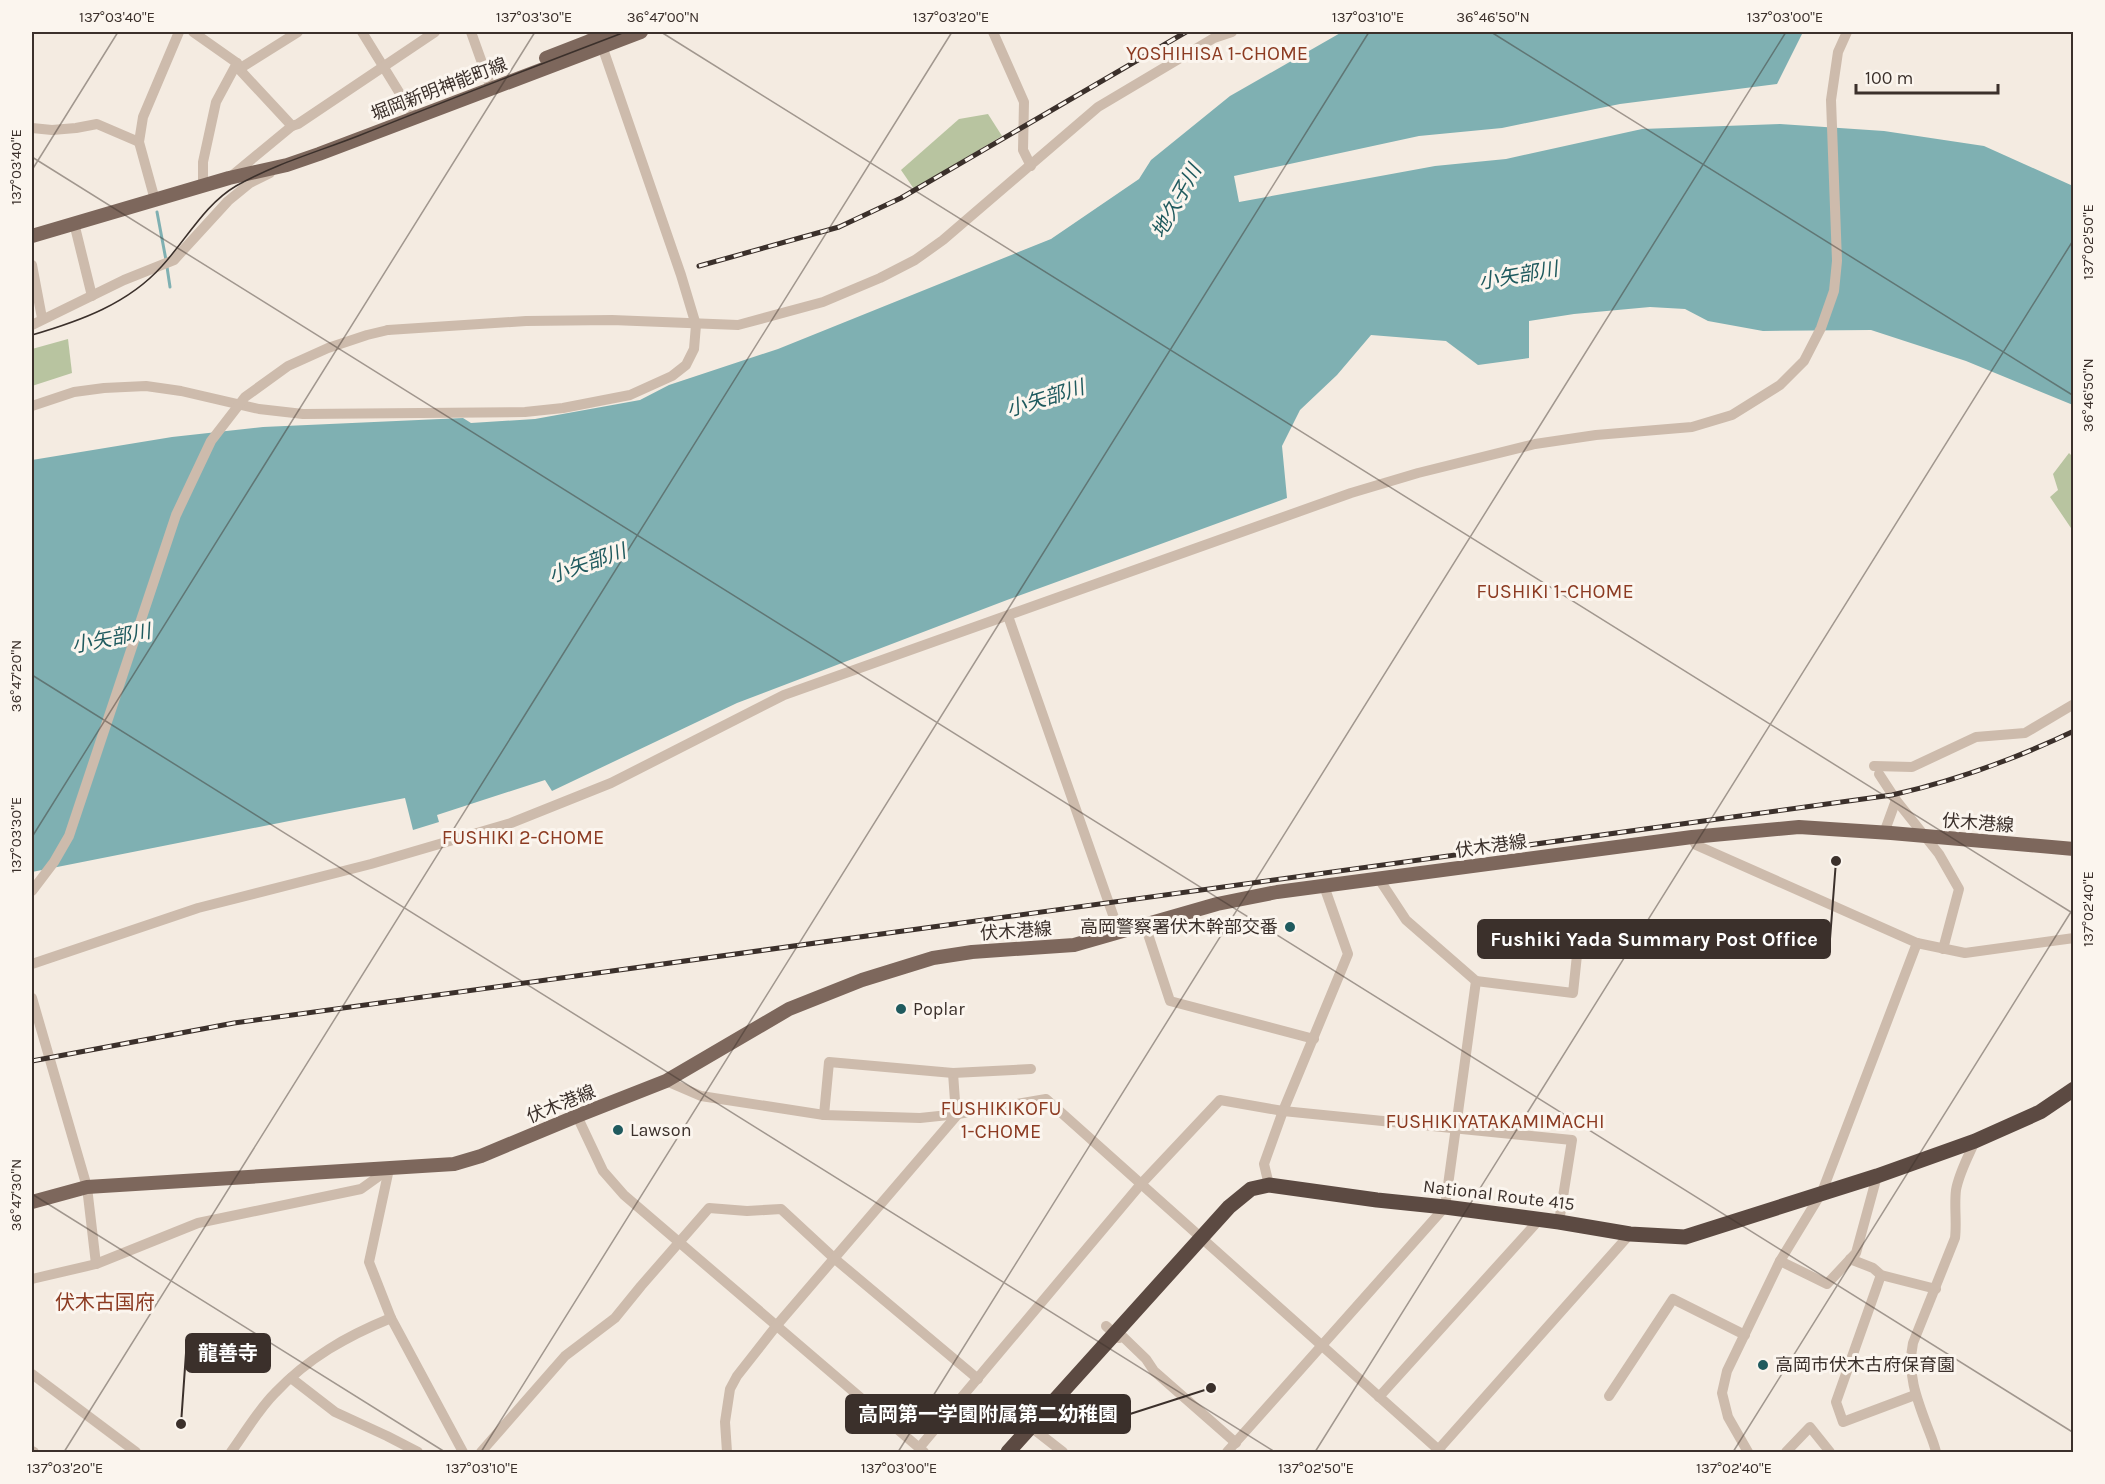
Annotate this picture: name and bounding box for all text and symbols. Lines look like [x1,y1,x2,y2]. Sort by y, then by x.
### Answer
text: 137°03'40"E [79,8,155,26]
text: 137°03'30"E [496,8,572,26]
text: 36°47'00"N [627,8,699,26]
text: 137°03'20"E [913,8,989,26]
text: 137°03'10"E [1332,8,1404,26]
text: 36°46'50"N [1456,8,1530,26]
text: 137°03'00"E [1747,8,1823,26]
district label: YOSHIHISA 1-CHOME [1126,42,1308,65]
street label: 堀岡新明神能町線 [368,53,510,125]
scale bar [1856,57,1998,95]
text: 100 m [1865,67,1913,89]
text: 137°03'40"E [7,129,25,205]
water label: 地久子川 [1147,159,1207,242]
text: 137°02'50"E [2079,204,2097,280]
water label: 小矢部川 [1477,257,1561,294]
text: 36°46'50"N [2079,358,2097,432]
water label: 小矢部川 [1004,375,1089,421]
water label: 小矢部川 [546,539,631,587]
district label: FUSHIKI 1-CHOME [1476,580,1634,603]
water label: 小矢部川 [70,619,155,657]
text: 36°47'20"N [7,640,25,712]
text: 137°03'30"E [7,797,25,873]
street label: 伏木港線 [1941,810,2015,836]
district label: FUSHIKI 2-CHOME [442,826,604,849]
street label: 伏木港線 [1454,830,1528,862]
text: 137°02'40"E [2079,871,2097,947]
place label: 高岡警察署伏木幹部交番 [1080,916,1278,938]
street label: 伏木港線 [979,918,1053,944]
marker: 高岡警察署伏木幹部交番 [1283,920,1297,934]
callout: Fushiki Yada Summary Post Office [1478,920,1830,958]
text: Fushiki Yada Summary Post Office [1490,928,1818,951]
place label: Poplar [913,998,965,1020]
marker: Poplar [894,1002,908,1016]
street label: 伏木港線 [524,1080,598,1128]
district label: FUSHIKIKOFU 1-CHOME [941,1097,1061,1143]
district label: FUSHIKIYATAKAMIMACHI [1385,1110,1605,1133]
place label: Lawson [630,1119,692,1141]
marker: Lawson [611,1123,625,1137]
text: 36°47'30"N [7,1159,25,1231]
street label: National Route 415 [1422,1175,1576,1215]
district label: 伏木古国府 [55,1291,155,1314]
callout: 龍善寺 [186,1334,270,1372]
text: 龍善寺 [198,1342,258,1365]
place label: 高岡市伏木古府保育園 [1775,1354,1955,1376]
marker: 高岡市伏木古府保育園 [1756,1358,1770,1372]
callout: 高岡第一学園附属第二幼稚園 [846,1395,1130,1433]
text: 高岡第一学園附属第二幼稚園 [858,1403,1118,1426]
text: 137°03'20"E [27,1459,103,1477]
text: 137°03'10"E [446,1459,518,1477]
text: 137°03'00"E [861,1459,937,1477]
text: 137°02'50"E [1278,1459,1354,1477]
text: 137°02'40"E [1696,1459,1772,1477]

